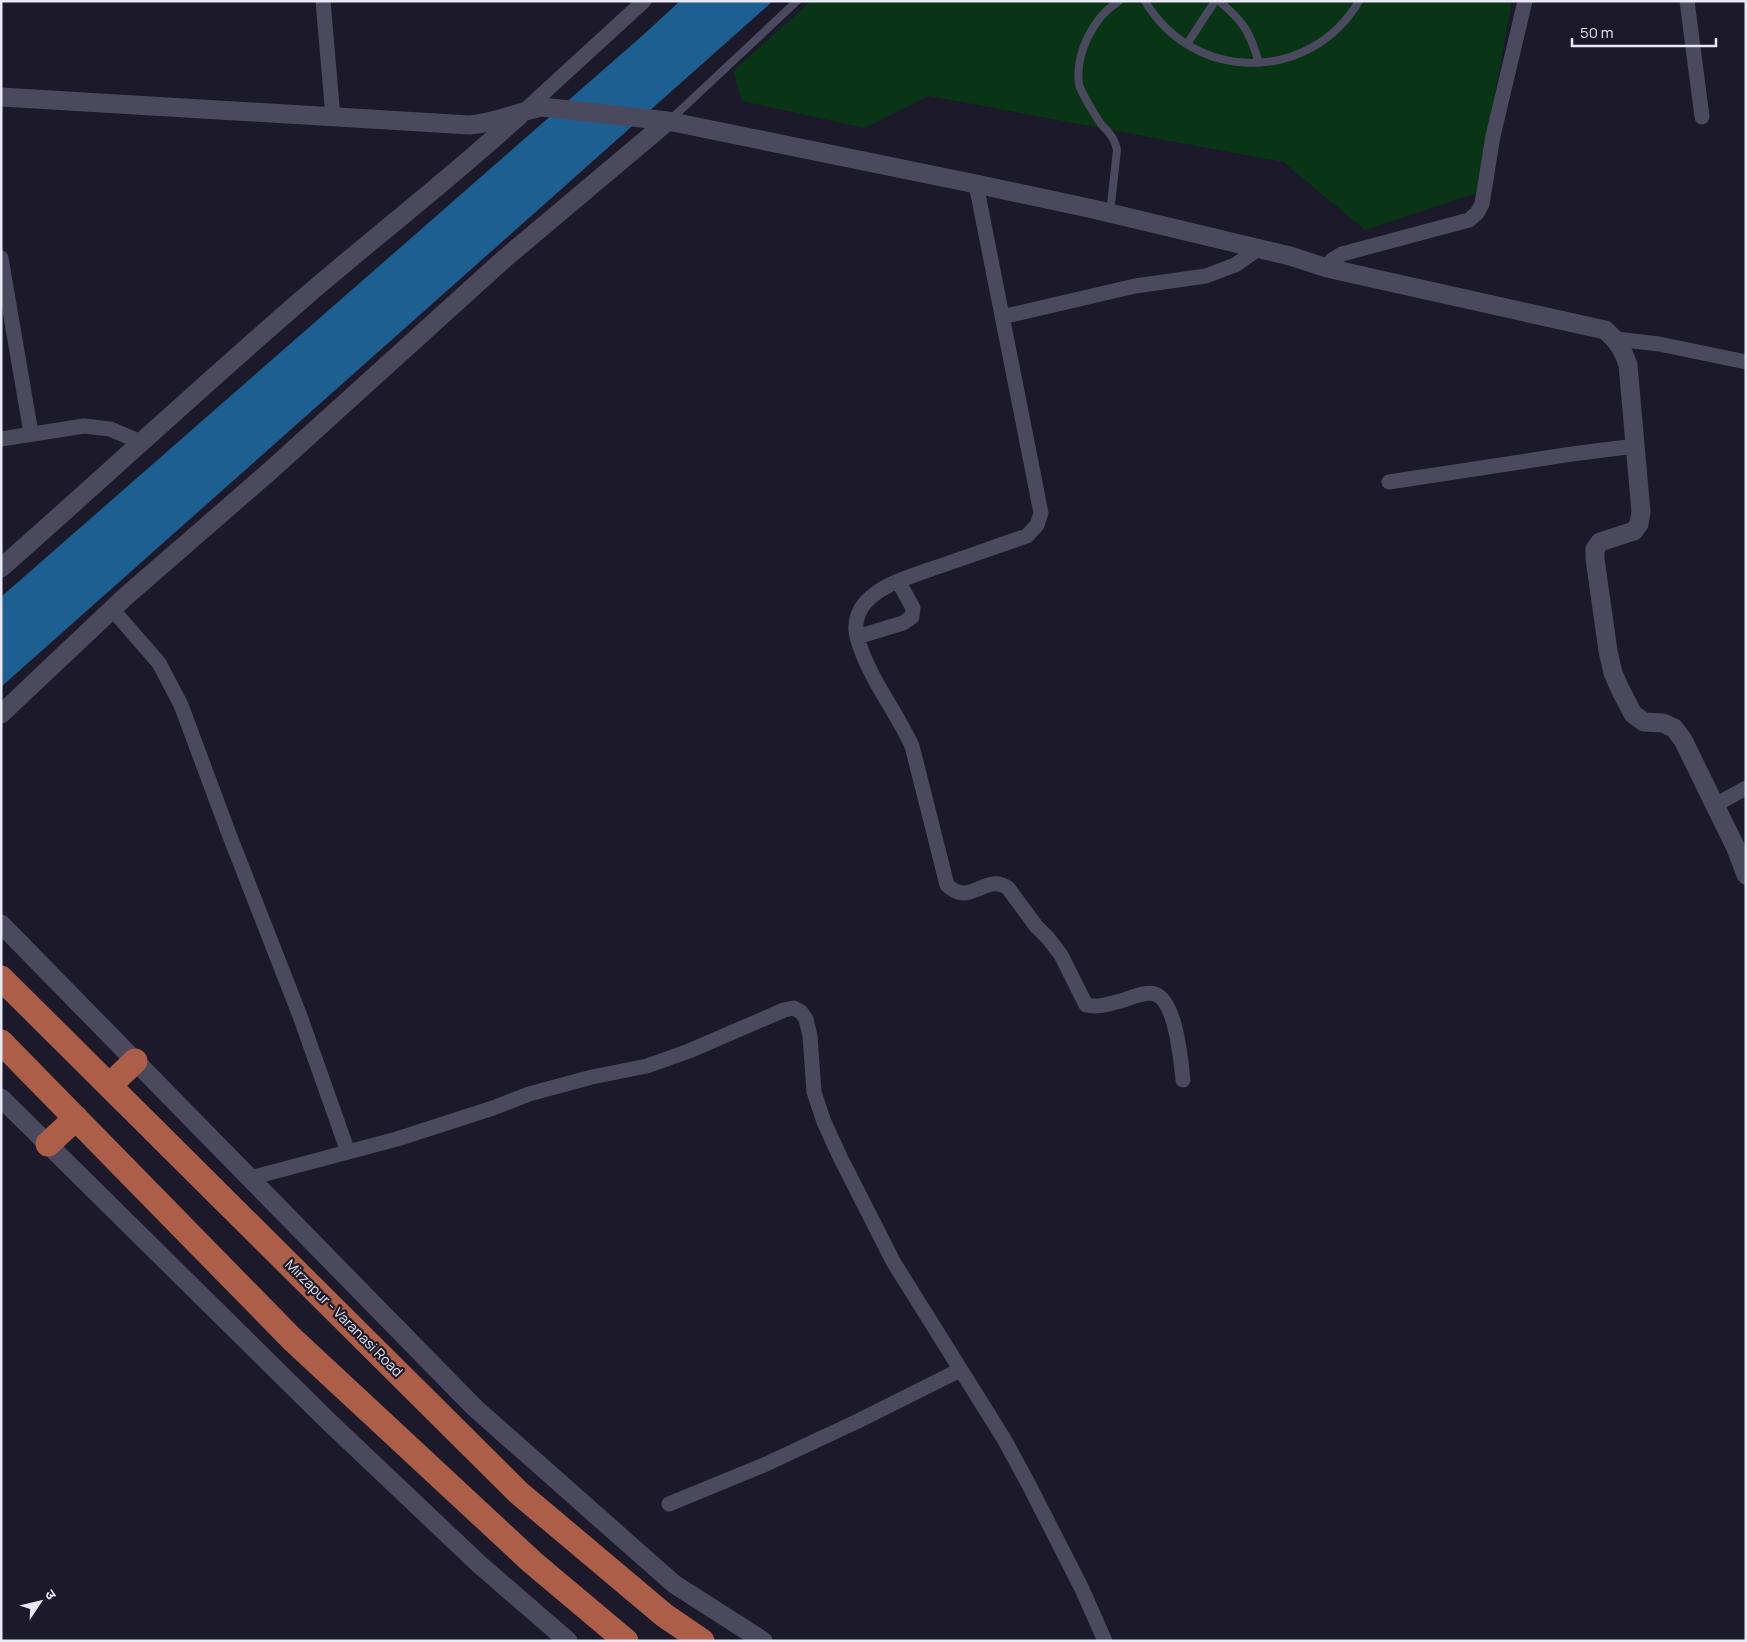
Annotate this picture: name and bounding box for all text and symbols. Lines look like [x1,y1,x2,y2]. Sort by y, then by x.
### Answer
scale bar [1572,15,1716,47]
text: 50 m [1580,22,1614,43]
street label: Mirzapur - Varanasi Road [281,1255,407,1381]
north arrow [15,1577,65,1627]
text: उ [41,1585,62,1604]

